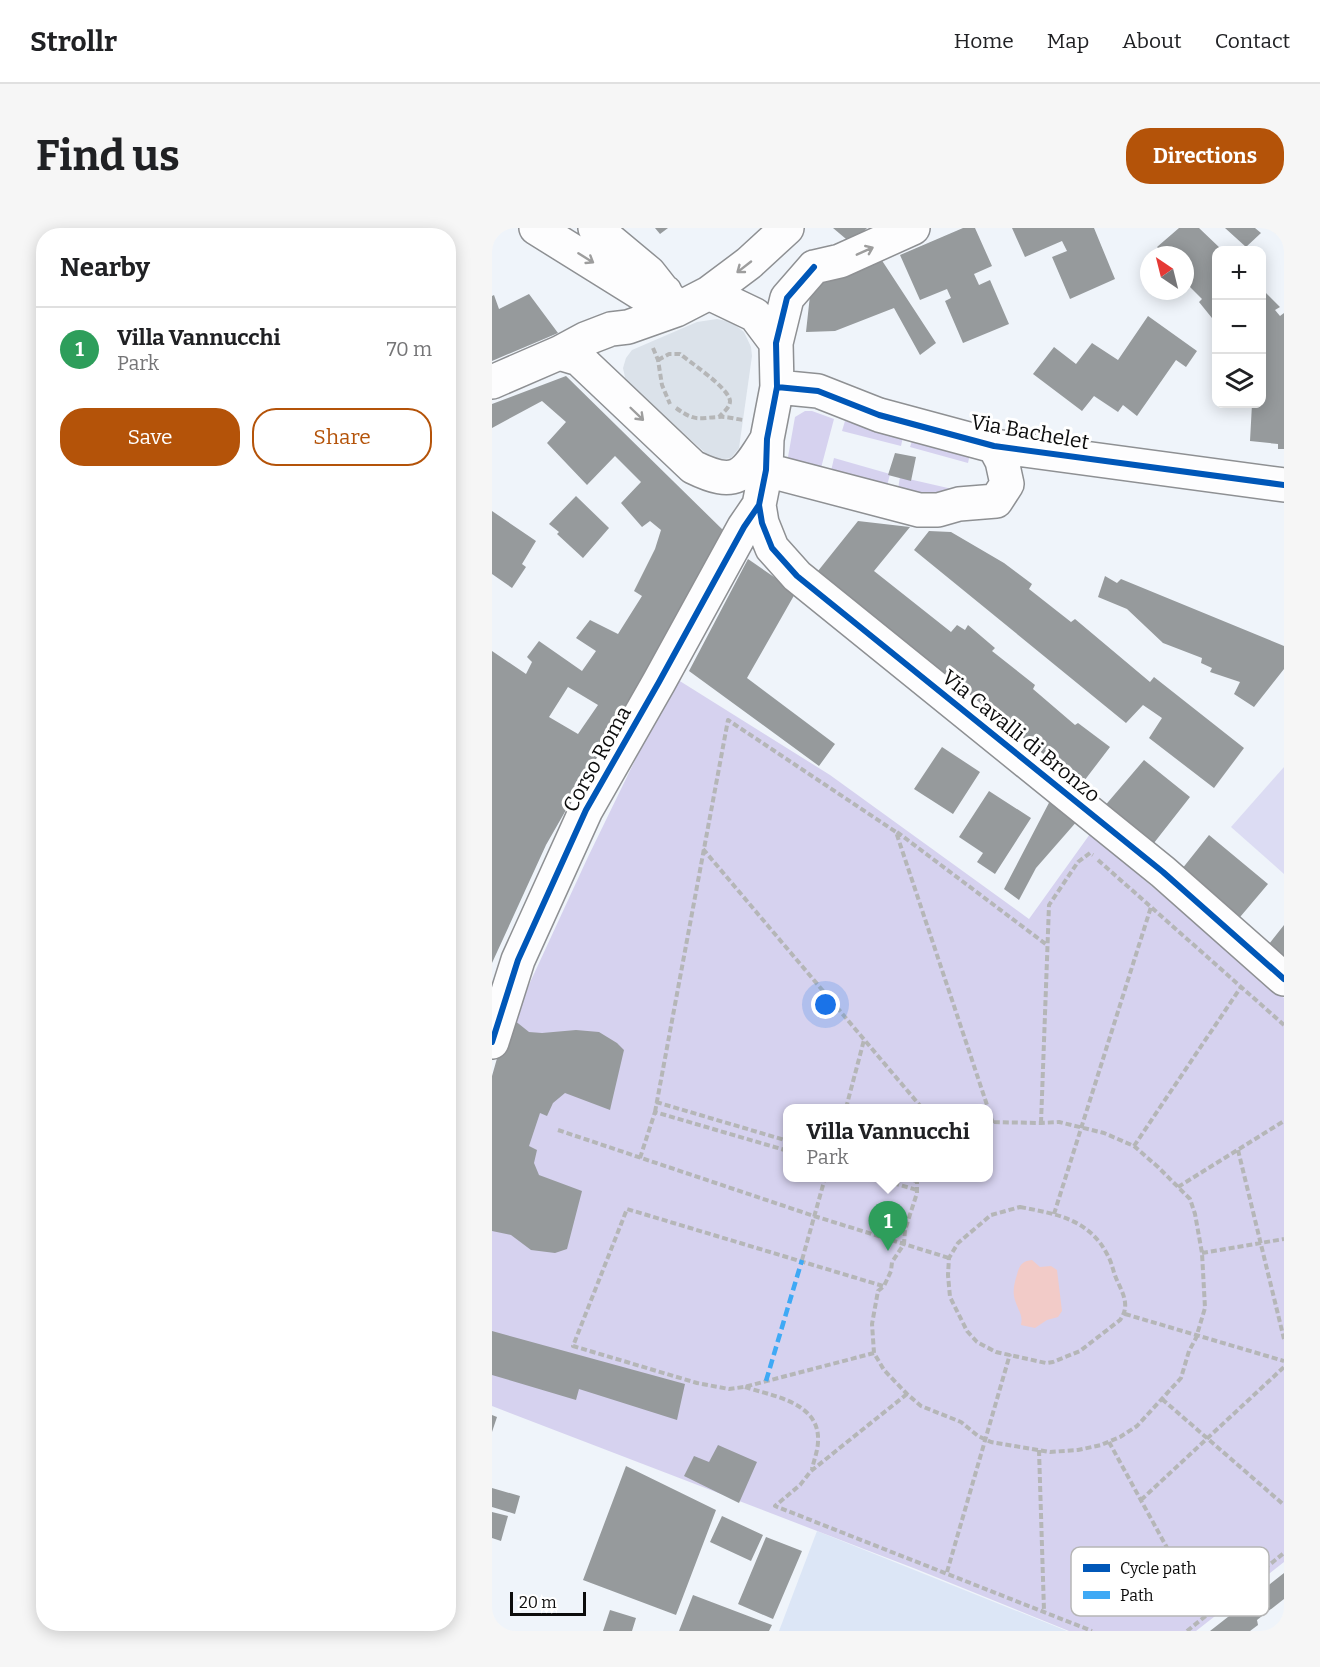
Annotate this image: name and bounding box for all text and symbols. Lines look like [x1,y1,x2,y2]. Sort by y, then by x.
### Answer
text: Strollr [30,25,117,58]
text: Home [954,28,1014,54]
text: Map [1047,28,1089,54]
text: About [1122,28,1182,54]
text: Contact [1215,28,1290,54]
button: Directions [1126,128,1284,184]
text: Find us [36,131,180,181]
one-way arrow [855,244,873,256]
north arrow [1140,246,1194,300]
map controls [1212,246,1266,408]
button: + [1212,246,1266,300]
text: Nearby [60,252,150,283]
one-way arrow [577,253,594,265]
one-way arrow [736,260,752,273]
button: − [1212,300,1266,354]
text: Villa Vannucchi [117,324,280,351]
text: 1 [75,337,84,361]
text: 70 m [386,337,432,361]
text: Park [117,351,159,375]
button: layers [1212,354,1266,408]
one-way arrow [630,407,645,421]
button: Save [60,408,240,466]
button: Share [252,408,432,466]
street label: Via Bachelet [969,409,1092,455]
street label: Via Cavalli di Bronzo [937,664,1105,808]
street label: Corso Roma [557,701,637,817]
your location [811,990,840,1019]
popup [783,1104,993,1182]
text: Villa Vannucchi [806,1118,970,1145]
text: Park [806,1145,848,1169]
pin: 1 [868,1202,908,1251]
legend [1071,1547,1269,1616]
text: Cycle path [1120,1559,1196,1578]
text: Path [1120,1586,1154,1605]
scale bar [510,1589,586,1616]
text: 20 m [519,1593,556,1612]

